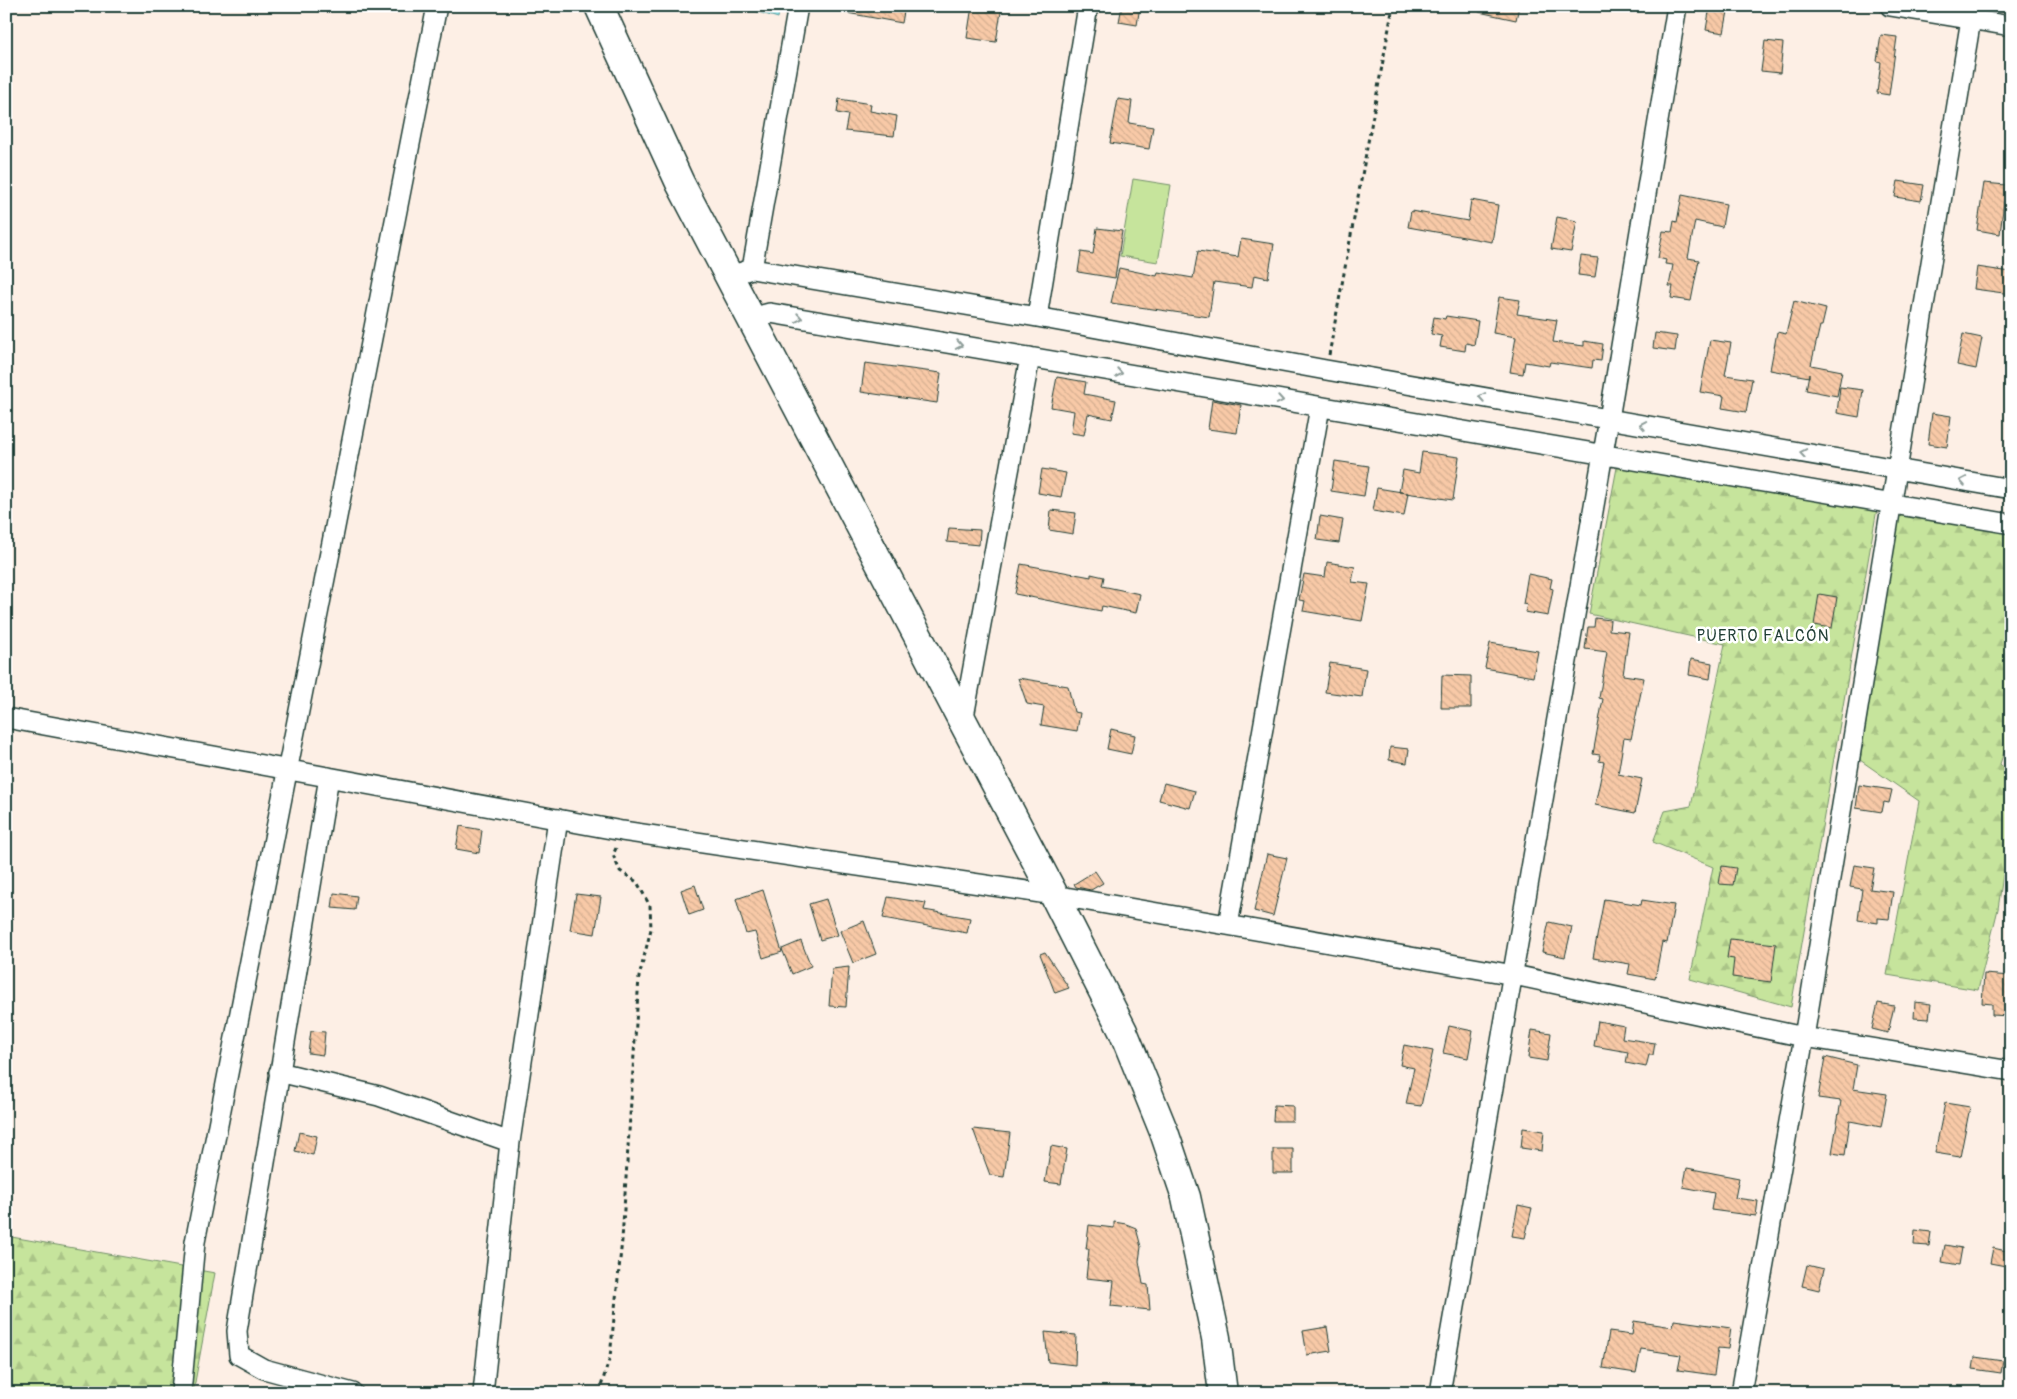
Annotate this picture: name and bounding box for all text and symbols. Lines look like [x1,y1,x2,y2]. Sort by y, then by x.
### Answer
one-way arrow [795,313,803,323]
one-way arrow [955,340,964,350]
one-way arrow [1115,367,1124,377]
one-way arrow [1478,393,1487,403]
one-way arrow [1276,394,1284,405]
one-way arrow [1638,420,1647,430]
one-way arrow [1798,448,1807,458]
one-way arrow [1958,476,1967,486]
district label: PUERTO FALCÓN [1696,625,1830,646]

